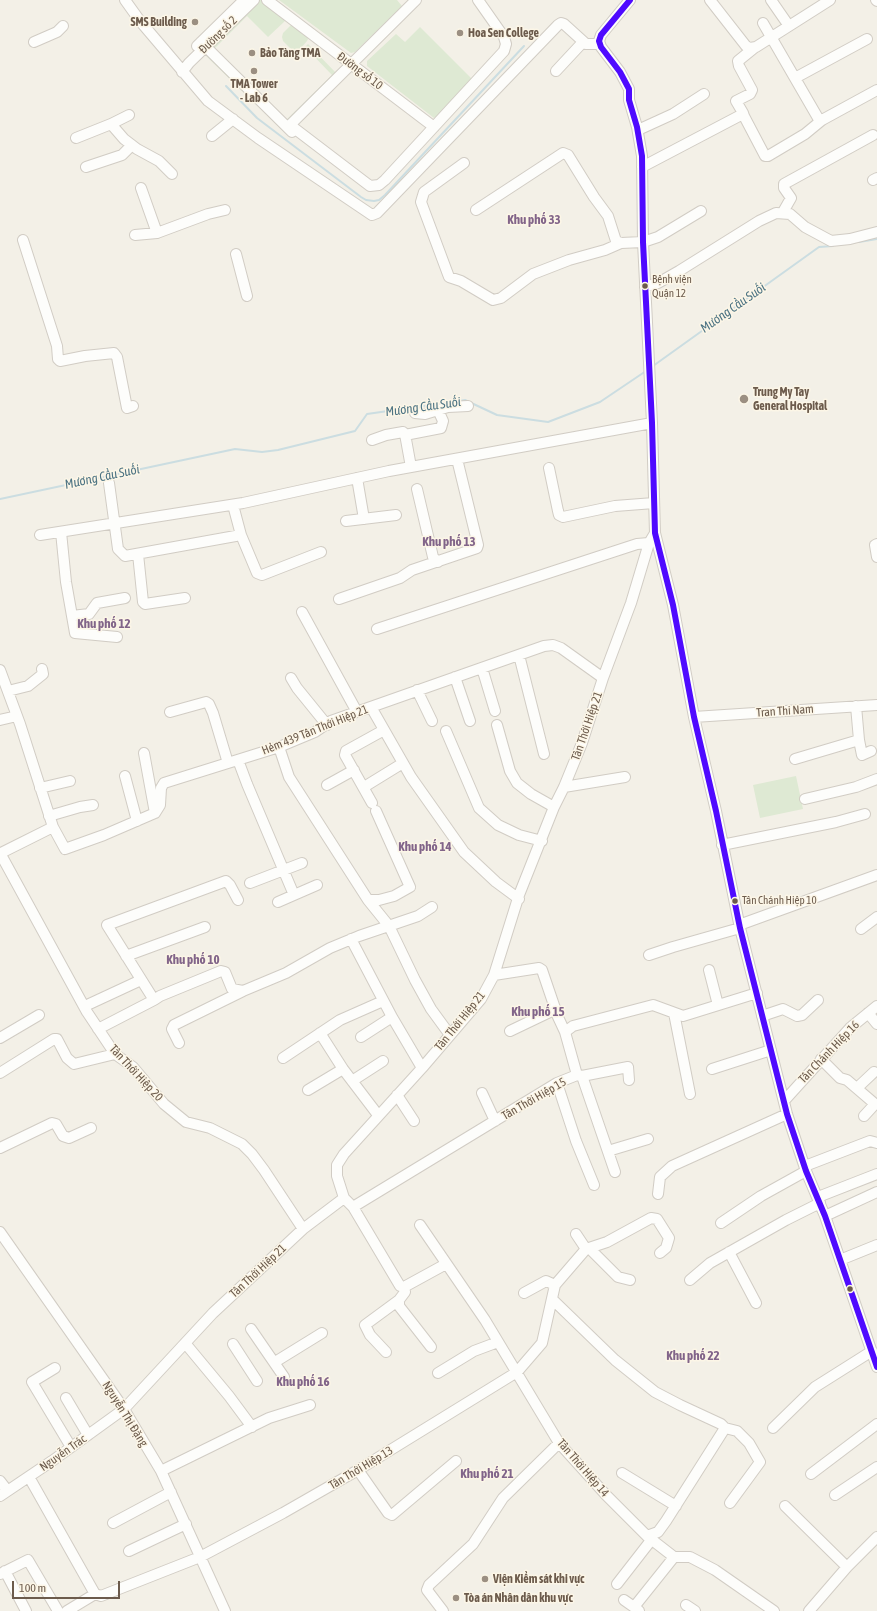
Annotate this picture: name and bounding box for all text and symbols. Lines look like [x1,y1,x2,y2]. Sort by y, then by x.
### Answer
street label: Đường số 2 [196,13,240,57]
place label: SMS Building [131,15,187,29]
marker: SMS Building [190,17,200,27]
place label: Hoa Sen College [468,26,539,40]
marker: Hoa Sen College [455,28,465,38]
place label: Bảo Tàng TMA [260,46,320,60]
marker: Bảo Tàng TMA [247,48,257,58]
street label: Đường số 10 [334,49,386,93]
marker: TMA Tower - Lab 6 [249,66,259,76]
place label: TMA Tower - Lab 6 [231,77,277,105]
district label: Khu phố 33 [507,212,561,228]
place label: Bệnh viện Quận 12 [652,273,692,299]
water label: Mương Cầu Suối [697,280,769,336]
marker: Bệnh viện Quận 12 [640,281,650,291]
place label: Trung My Tay General Hospital [753,385,827,413]
marker: Trung My Tay General Hospital [738,393,750,405]
water label: Mương Cầu Suối [384,394,462,420]
water label: Mương Cầu Suối [63,461,141,493]
district label: Khu phố 13 [422,534,476,550]
district label: Khu phố 12 [77,616,131,632]
street label: Tân Thới Hiệp 21 [568,690,606,762]
street label: Hẻm 439 Tân Thới Hiệp 21 [260,702,370,758]
street label: Tran Thi Nam [756,702,814,720]
district label: Khu phố 14 [398,839,452,855]
place label: Tân Chánh Hiệp 10 [742,894,817,908]
marker: Tân Chánh Hiệp 10 [730,896,740,906]
district label: Khu phố 10 [166,952,220,968]
street label: Tân Thới Hiệp 21 [432,988,488,1054]
district label: Khu phố 15 [511,1004,565,1020]
street label: Tân Chánh Hiệp 16 [796,1018,862,1086]
street label: Tân Thới Hiệp 20 [106,1042,166,1104]
street label: Tân Thới Hiệp 15 [499,1075,569,1123]
street label: Tân Thới Hiệp 21 [227,1241,289,1301]
unlabelled marker [845,1284,855,1294]
district label: Khu phố 22 [666,1348,720,1364]
district label: Khu phố 16 [276,1374,330,1390]
street label: Nguyễn Thị Đặng [99,1379,151,1449]
street label: Nguyễn Trác [37,1432,89,1474]
street label: Tân Thới Hiệp 14 [554,1436,612,1500]
street label: Tân Thới Hiệp 13 [326,1443,396,1493]
district label: Khu phố 21 [460,1466,514,1482]
place label: Viện Kiểm sát khi vực [493,1572,585,1586]
scale bar [14,1573,122,1599]
marker: Viện Kiểm sát khi vực [480,1574,490,1584]
text: 100 m [19,1581,46,1595]
place label: Tòa án Nhân dân khu vực [464,1591,573,1605]
marker: Tòa án Nhân dân khu vực [451,1593,461,1603]

